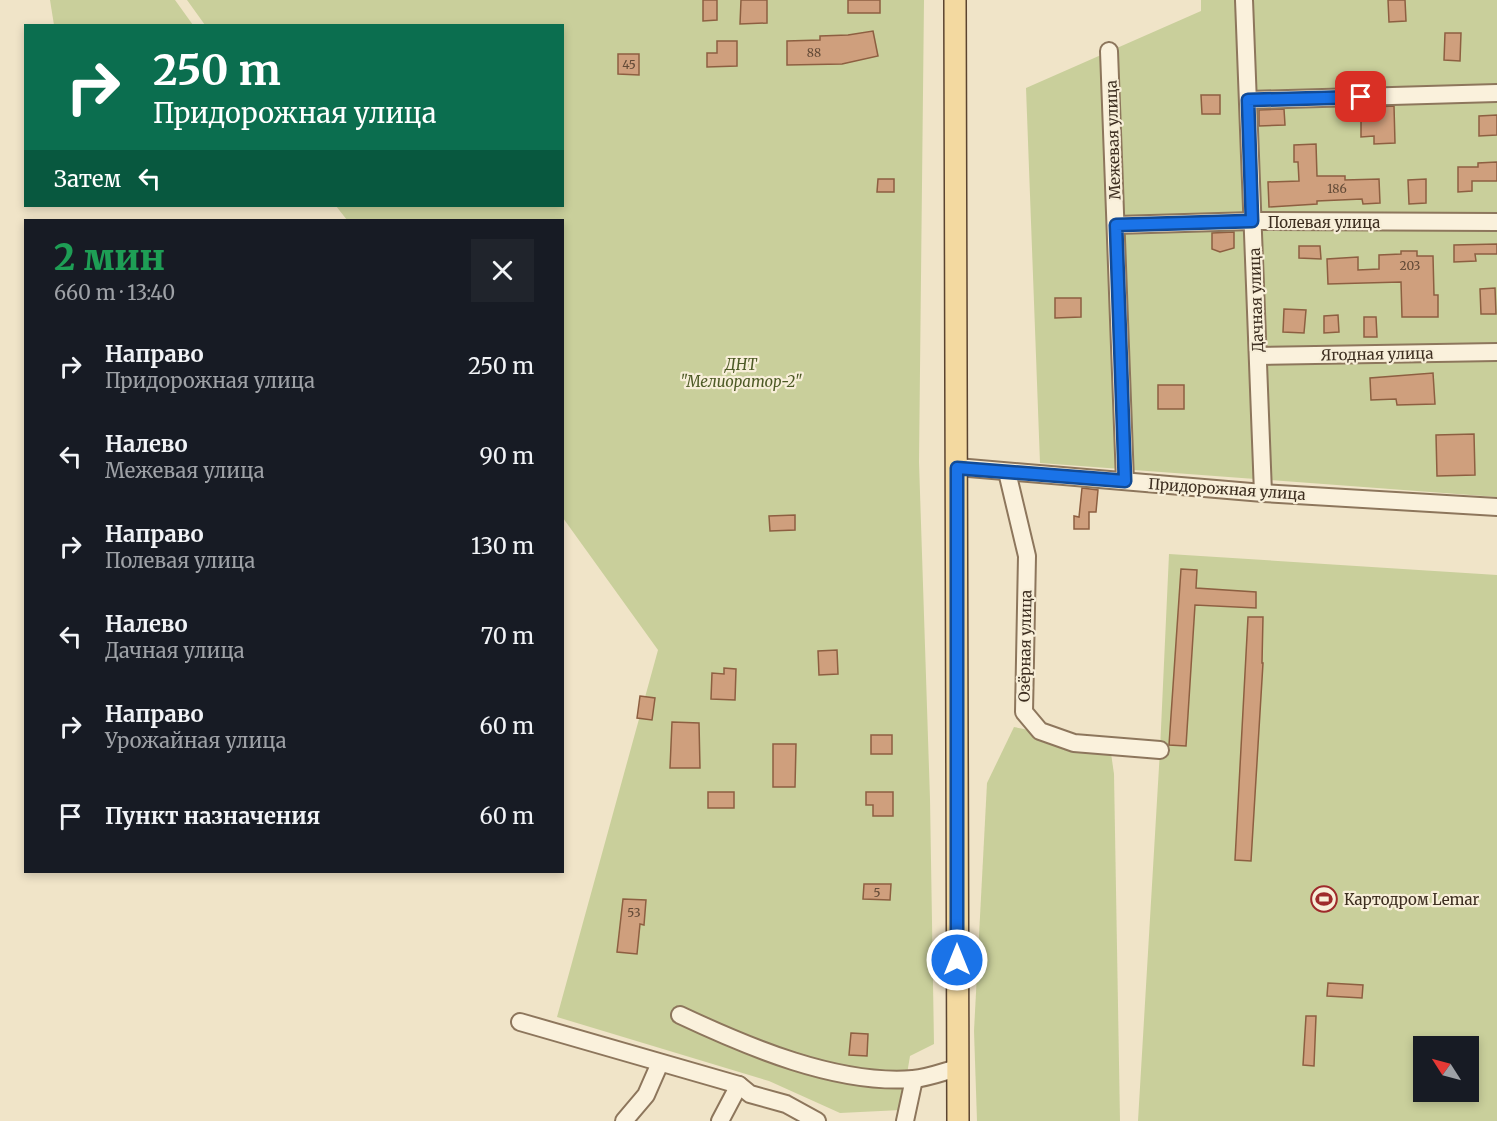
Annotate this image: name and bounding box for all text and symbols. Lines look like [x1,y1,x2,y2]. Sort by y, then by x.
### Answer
text: 250 m [153,44,281,96]
house number: 88 [807,45,821,60]
icon: right [54,48,132,126]
house number: 45 [622,57,636,72]
pin [1335,71,1386,122]
street label: Межевая улица [1101,80,1125,200]
icon: arrive [1344,80,1377,113]
text: Придорожная улица [153,96,436,130]
icon: left [133,162,166,195]
text: Затем [54,165,121,193]
house number: 186 [1327,181,1347,196]
street label: Полевая улица [1268,213,1380,232]
text: 2 мин [54,235,165,280]
button: close [471,239,534,302]
street label: Дачная улица [1245,247,1267,353]
house number: 203 [1400,258,1421,273]
text: 660 m · 13:40 [54,280,175,305]
text: Направо [105,340,204,368]
street label: Ягодная улица [1320,344,1434,364]
icon: right [54,350,87,383]
text: 250 m [468,352,534,380]
park label: ДНТ "Мелиоратор-2" [680,355,802,391]
text: Придорожная улица [105,368,315,393]
text: Налево [105,430,188,458]
icon: left [54,440,87,473]
text: 90 m [479,442,534,470]
text: Межевая улица [105,458,264,483]
street label: Придорожная улица [1148,474,1306,504]
text: Направо [105,520,204,548]
icon: right [54,530,87,563]
text: 130 m [471,532,534,560]
text: Полевая улица [105,548,255,573]
street label: Озёрная улица [1015,590,1035,702]
text: Налево [105,610,188,638]
icon: left [54,620,87,653]
text: 70 m [481,622,534,650]
text: Дачная улица [105,638,245,663]
text: Направо [105,700,204,728]
icon: right [54,710,87,743]
text: 60 m [480,712,534,740]
text: Урожайная улица [105,728,286,753]
icon: arrive [54,800,87,833]
text: Пункт назначения [105,802,320,830]
text: 60 m [480,802,534,830]
sports icon: Картодром Lemar [1309,884,1339,914]
house number: 5 [873,885,881,900]
place label: Картодром Lemar [1344,890,1480,909]
house number: 53 [627,905,641,920]
position arrow [925,928,989,992]
north arrow [1413,1036,1479,1102]
map controls [1413,1036,1479,1102]

